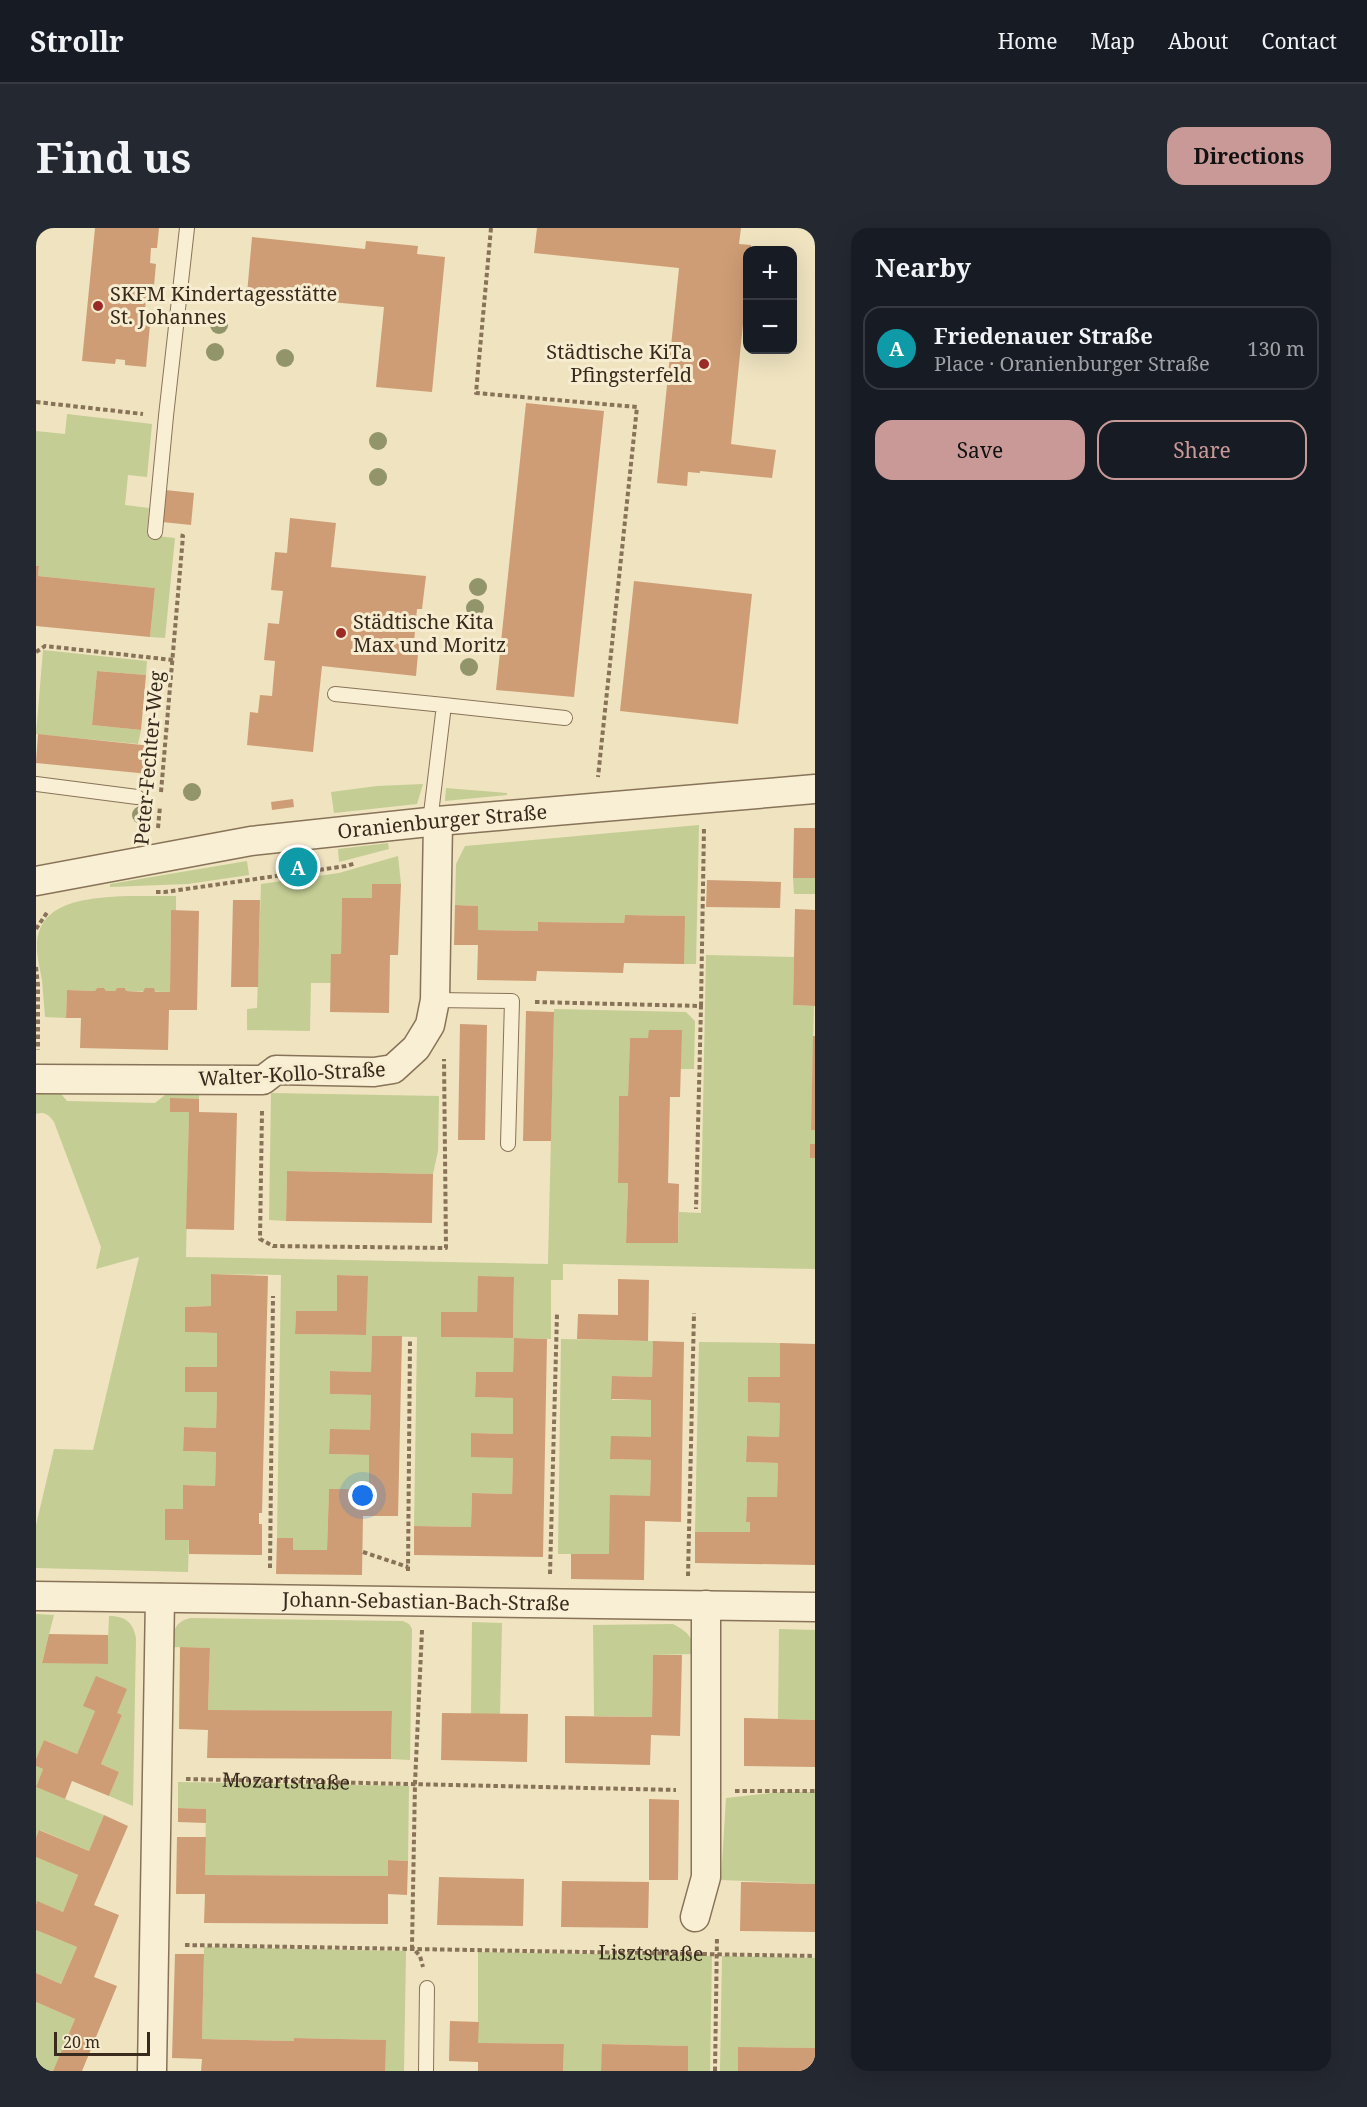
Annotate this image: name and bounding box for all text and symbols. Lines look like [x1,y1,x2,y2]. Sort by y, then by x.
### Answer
text: Strollr [30,22,124,60]
text: Home [998,27,1058,55]
text: Map [1091,27,1135,55]
text: About [1168,27,1229,55]
text: Contact [1262,27,1337,55]
button: Directions [1167,127,1331,185]
text: Find us [36,128,191,185]
map controls [743,246,797,354]
button: + [743,246,797,300]
text: Nearby [875,249,971,285]
place label: SKFM Kindertagesstätte St. Johannes [110,280,337,330]
marker: SKFM Kindertagesstätte St. Johannes [91,299,105,313]
button: − [743,300,797,354]
text: Friedenauer Straße [934,320,1153,350]
text: A [889,335,904,362]
text: 130 m [1247,335,1305,362]
place label: Städtische KiTa Pfingsterfeld [546,338,692,388]
text: Place · Oranienburger Straße [934,350,1210,377]
marker: Städtische KiTa Pfingsterfeld [697,357,711,371]
button: Save [875,420,1085,480]
button: Share [1097,420,1307,480]
place label: Städtische Kita Max und Moritz [353,608,506,658]
marker: Städtische Kita Max und Moritz [334,626,348,640]
street label: Peter-Fechter-Weg [127,669,170,846]
street label: Oranienburger Straße [336,798,548,845]
pin: A [278,844,318,890]
street label: Walter-Kollo-Straße [198,1055,386,1092]
your location [348,1481,377,1510]
street label: Johann-Sebastian-Bach-Straße [281,1585,570,1617]
street label: Mozartstraße [222,1766,350,1796]
street label: Lisztstraße [598,1938,704,1967]
scale bar [54,2029,150,2056]
text: 20 m [63,2031,100,2053]

